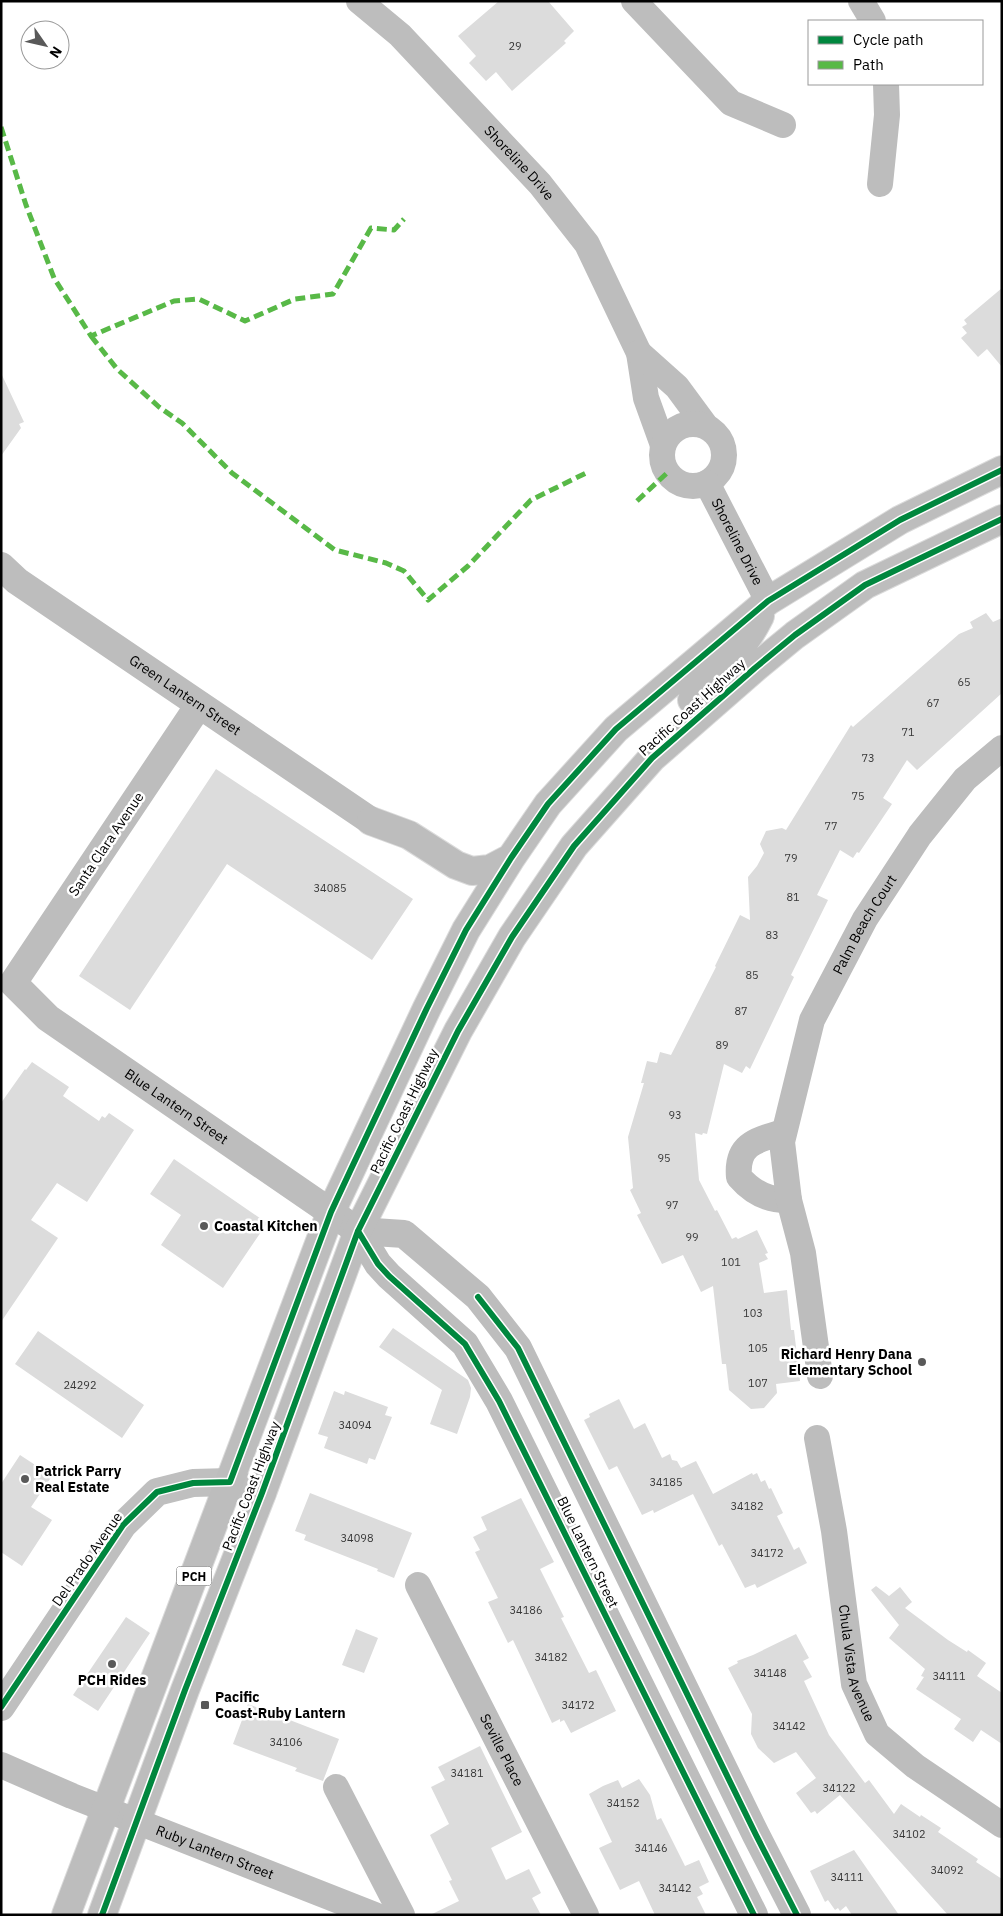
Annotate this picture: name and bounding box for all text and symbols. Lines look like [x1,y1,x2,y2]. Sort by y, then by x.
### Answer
north arrow [20,20,70,70]
legend [808,20,983,85]
text: Cycle path [853,30,924,49]
house number: 29 [508,39,522,53]
text: N [45,43,66,62]
text: Path [853,55,884,74]
street label: Shoreline Drive [480,121,558,204]
street label: Shoreline Drive [707,495,767,588]
street label: Green Lantern Street [126,651,245,739]
street label: Pacific Coast Highway [635,654,749,760]
house number: 65 [957,675,971,689]
house number: 67 [926,696,940,710]
house number: 71 [901,725,915,739]
house number: 73 [861,751,875,765]
street label: Santa Clara Avenue [64,788,148,900]
house number: 75 [851,789,865,803]
house number: 77 [824,819,838,833]
house number: 79 [784,851,798,865]
street label: Palm Beach Court [829,871,901,977]
house number: 34085 [314,881,347,895]
house number: 81 [786,890,800,904]
house number: 83 [765,928,779,942]
house number: 85 [745,968,759,982]
house number: 87 [734,1004,748,1018]
house number: 89 [715,1038,729,1052]
street label: Pacific Coast Highway [366,1045,442,1177]
street label: Blue Lantern Street [121,1064,232,1148]
house number: 93 [668,1108,682,1122]
house number: 95 [657,1151,671,1165]
house number: 97 [665,1198,679,1212]
place label: Coastal Kitchen [214,1217,318,1235]
marker: Coastal Kitchen [198,1220,210,1232]
house number: 99 [685,1230,699,1244]
house number: 101 [721,1255,741,1269]
house number: 103 [743,1306,763,1320]
house number: 105 [748,1341,768,1355]
place label: Richard Henry Dana Elementary School [781,1345,912,1379]
marker: Richard Henry Dana Elementary School [916,1356,928,1368]
house number: 107 [748,1376,768,1390]
house number: 24292 [64,1378,97,1392]
house number: 34094 [339,1418,372,1432]
street label: Pacific Coast Highway [218,1419,284,1553]
place label: Patrick Parry Real Estate [35,1462,122,1496]
marker: Patrick Parry Real Estate [19,1473,31,1485]
house number: 34185 [650,1475,683,1489]
street label: Blue Lantern Street [553,1493,623,1611]
house number: 34182 [731,1499,764,1513]
street label: Del Prado Avenue [48,1508,126,1610]
house number: 34098 [341,1531,374,1545]
house number: 34172 [751,1546,784,1560]
road number: PCH [176,1566,212,1585]
house number: 34186 [510,1603,543,1617]
street label: Chula Vista Avenue [835,1603,879,1725]
house number: 34182 [535,1650,568,1664]
marker: PCH Rides [106,1658,118,1670]
house number: 34148 [754,1666,787,1680]
house number: 34111 [933,1669,966,1683]
place label: PCH Rides [78,1671,146,1689]
place label: Pacific Coast-Ruby Lantern [215,1688,346,1722]
house number: 34172 [562,1698,595,1712]
marker: Pacific Coast-Ruby Lantern [199,1699,211,1711]
street label: Seville Place [476,1711,528,1789]
house number: 34142 [773,1719,806,1733]
house number: 34106 [270,1735,303,1749]
house number: 34181 [451,1766,484,1780]
house number: 34122 [823,1781,856,1795]
house number: 34152 [607,1796,640,1810]
street label: Ruby Lantern Street [153,1821,276,1883]
house number: 34102 [893,1827,926,1841]
house number: 34146 [635,1841,668,1855]
house number: 34092 [931,1863,964,1877]
house number: 34111 [831,1870,864,1884]
house number: 34142 [659,1881,692,1895]

